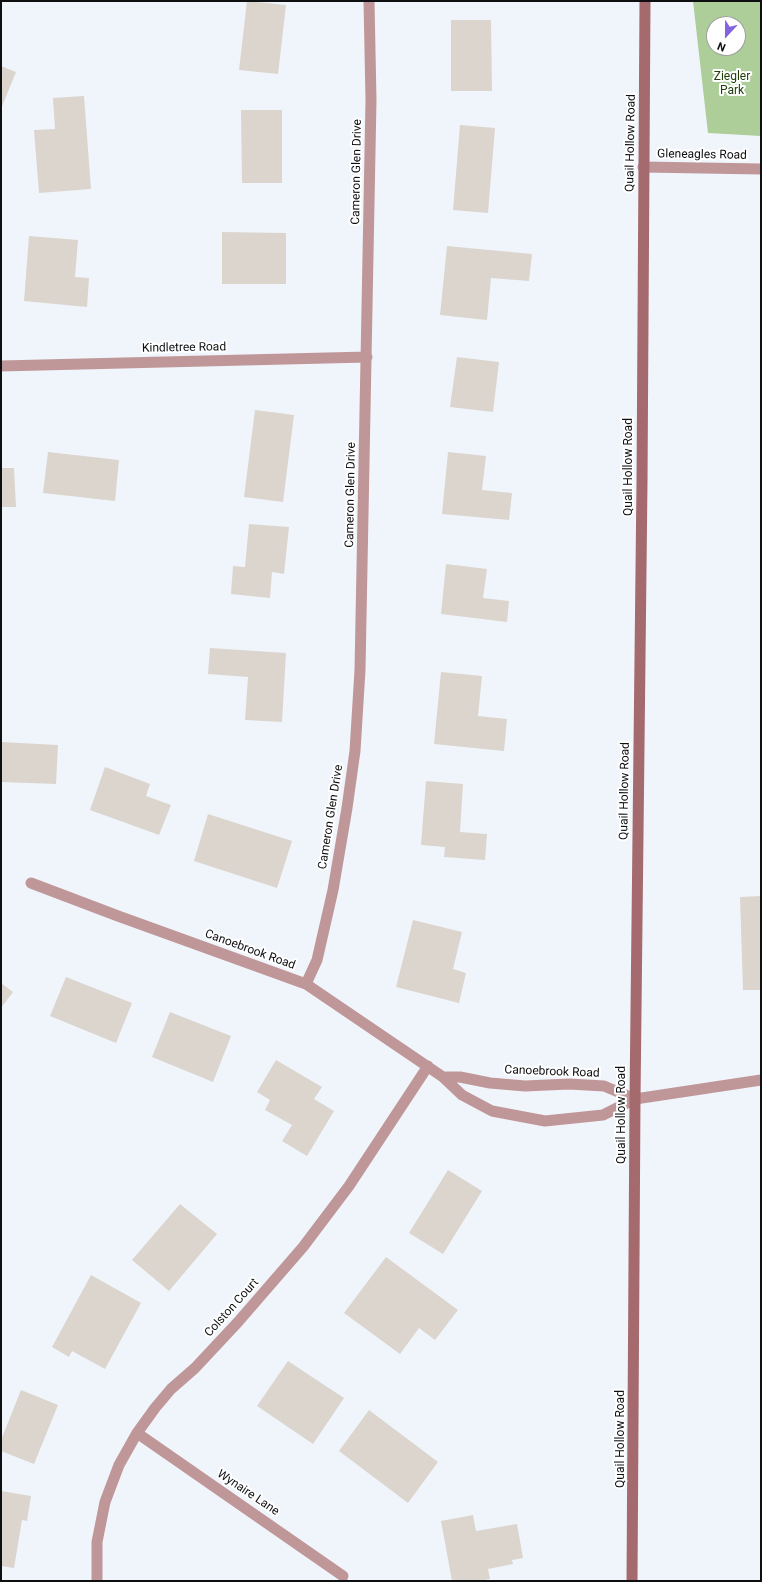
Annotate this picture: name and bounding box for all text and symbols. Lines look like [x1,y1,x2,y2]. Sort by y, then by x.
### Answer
north arrow [706,16,746,56]
text: N [716,39,728,54]
park label: Ziegler Park [714,70,750,98]
street label: Quail Hollow Road [623,94,639,192]
street label: Cameron Glen Drive [349,119,365,225]
street label: Gleneagles Road [657,147,747,163]
street label: Kindletree Road [142,340,226,356]
street label: Quail Hollow Road [622,418,636,516]
street label: Cameron Glen Drive [343,442,359,548]
street label: Quail Hollow Road [617,742,633,840]
street label: Cameron Glen Drive [316,764,346,870]
street label: Canoebrook Road [203,927,297,973]
street label: Canoebrook Road [504,1063,600,1081]
street label: Quail Hollow Road [615,1066,629,1164]
street label: Colston Court [202,1276,262,1340]
street label: Quail Hollow Road [614,1390,628,1488]
street label: Wynaire Lane [214,1467,282,1519]

